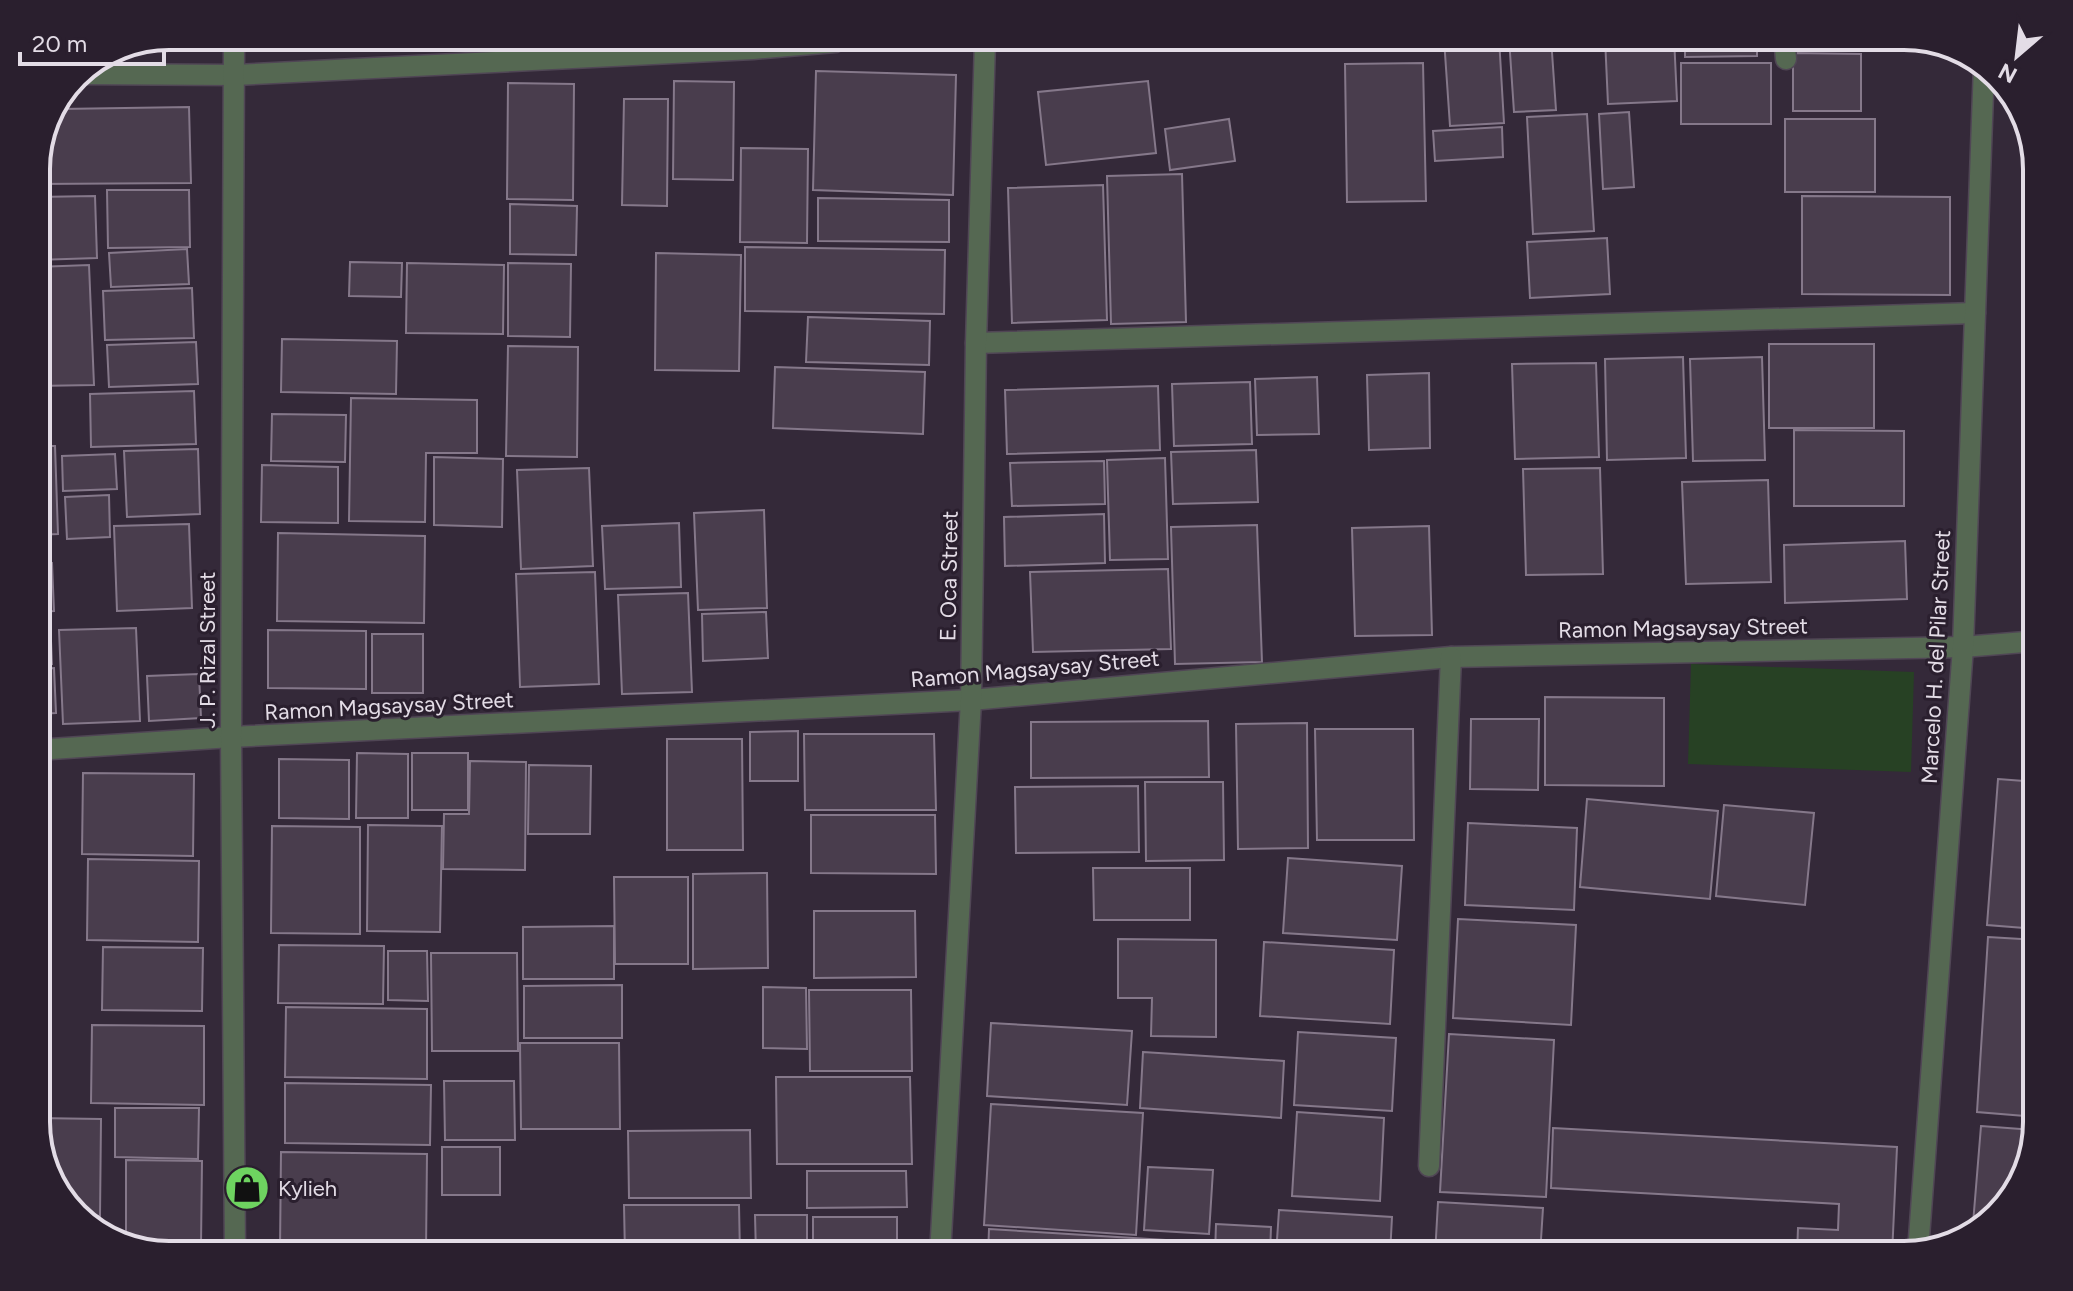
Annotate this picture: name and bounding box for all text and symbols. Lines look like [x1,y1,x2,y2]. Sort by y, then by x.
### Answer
scale bar [20,16,164,66]
north arrow [1977,16,2057,96]
text: 20 m [32,29,87,58]
text: N [1994,57,2022,89]
street label: E. Oca Street [934,511,964,641]
street label: Marcelo H. del Pilar Street [1916,529,1956,785]
street label: J. P. Rizal Street [194,572,221,728]
street label: Ramon Magsaysay Street [1558,612,1808,644]
street label: Ramon Magsaysay Street [909,645,1161,693]
street label: Ramon Magsaysay Street [264,686,514,726]
shop icon: Kylieh [223,1164,271,1212]
place label: Kylieh [278,1175,337,1202]

